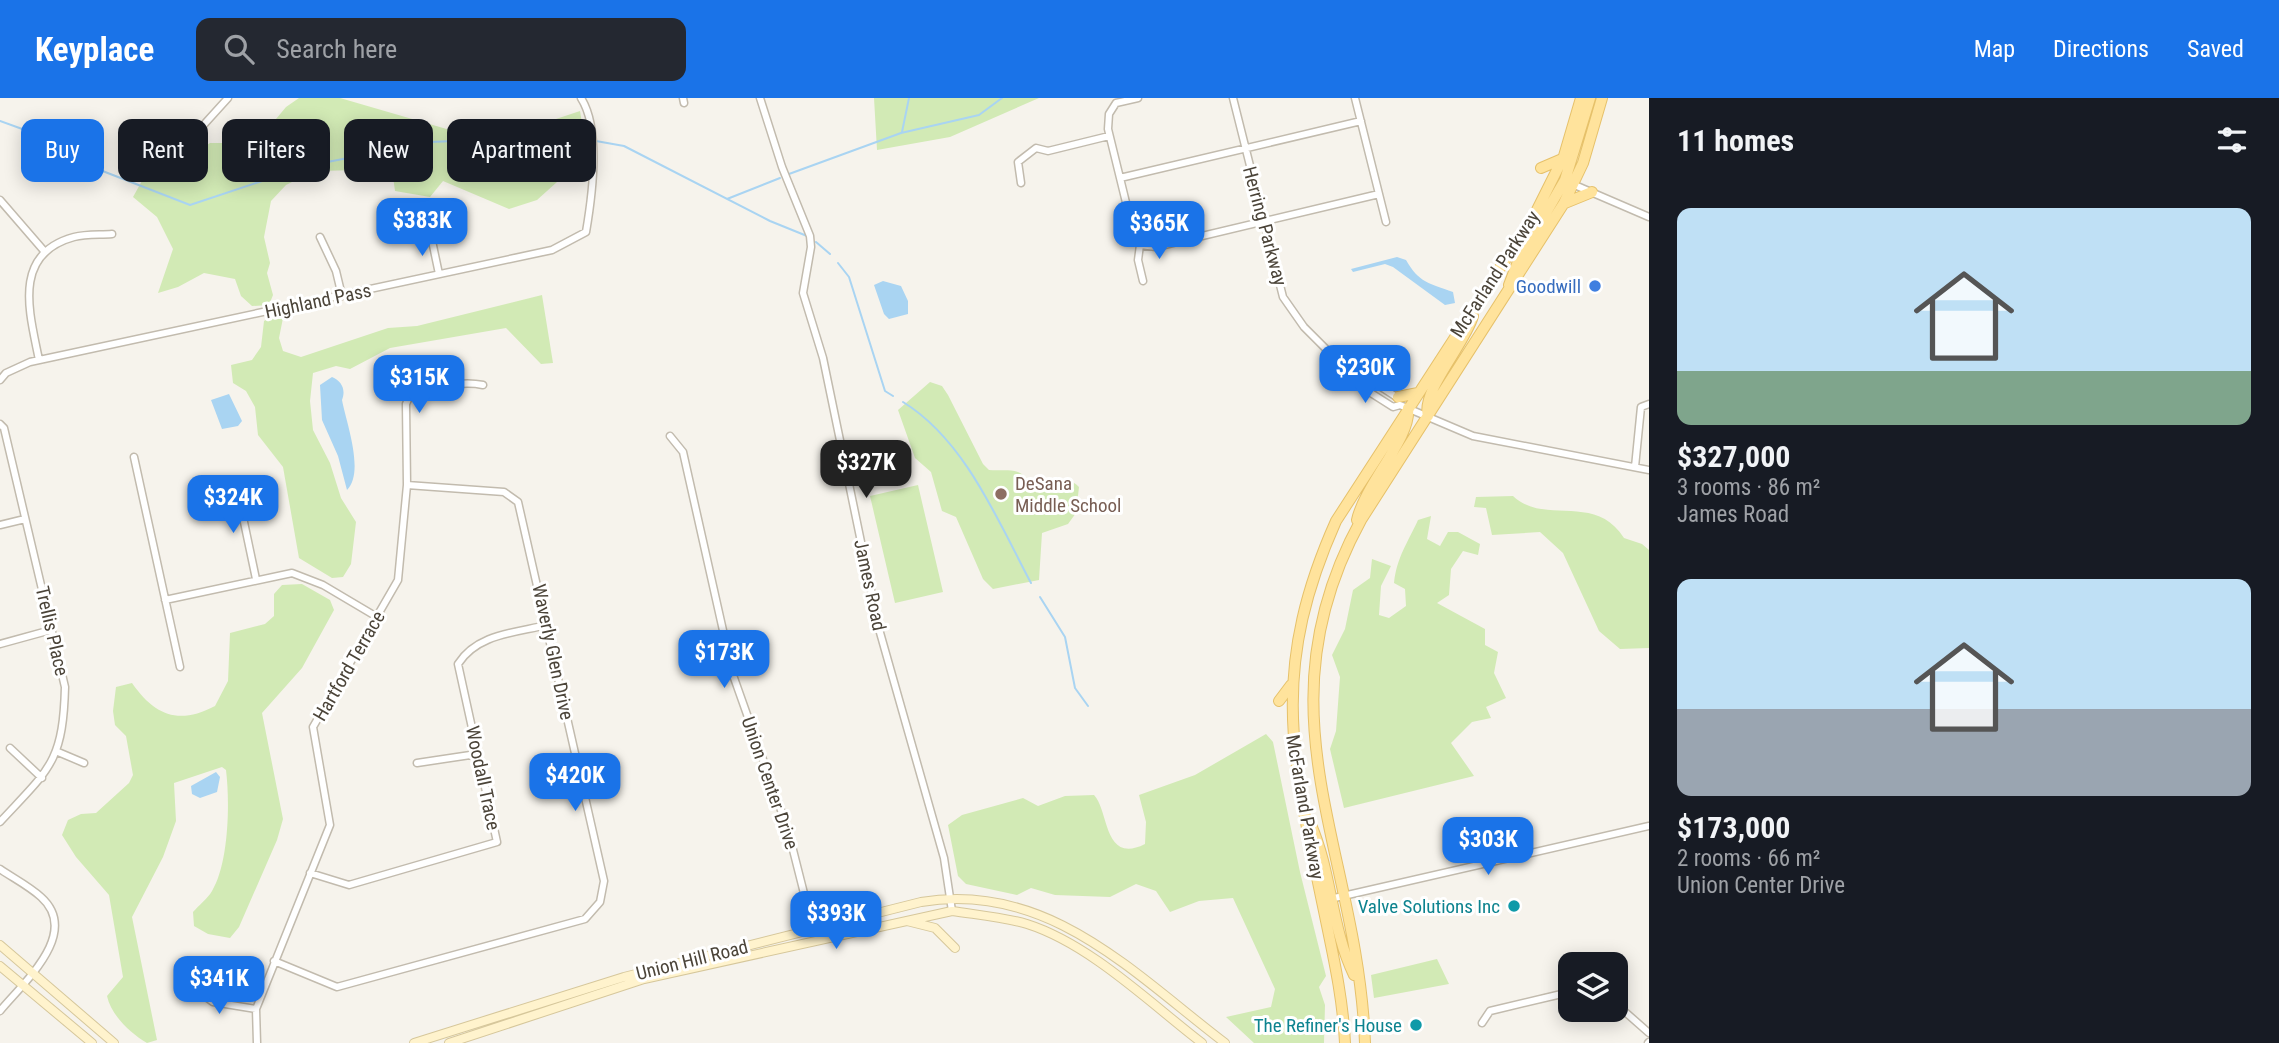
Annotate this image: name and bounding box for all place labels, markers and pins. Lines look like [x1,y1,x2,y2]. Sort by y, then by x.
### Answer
pin: $383K [373,198,471,258]
pin: $365K [1110,202,1208,261]
place label: Goodwill [1516,275,1581,298]
marker: Goodwill [1587,278,1603,294]
pin: $230K [1316,345,1414,405]
pin: $315K [370,356,468,415]
pin: $327K [817,440,915,500]
place label: DeSana Middle School [1015,472,1121,517]
pin: $324K [184,476,282,535]
marker: DeSana Middle School [993,486,1009,502]
pin: $173K [675,630,773,690]
pin: $420K [526,754,624,813]
pin: $303K [1439,818,1537,877]
pin: $393K [787,892,885,951]
place label: Valve Solutions Inc [1358,895,1500,918]
marker: Valve Solutions Inc [1506,898,1522,914]
pin: $341K [170,956,268,1016]
place label: The Refiner's House [1254,1014,1402,1037]
marker: The Refiner's House [1408,1017,1424,1033]

